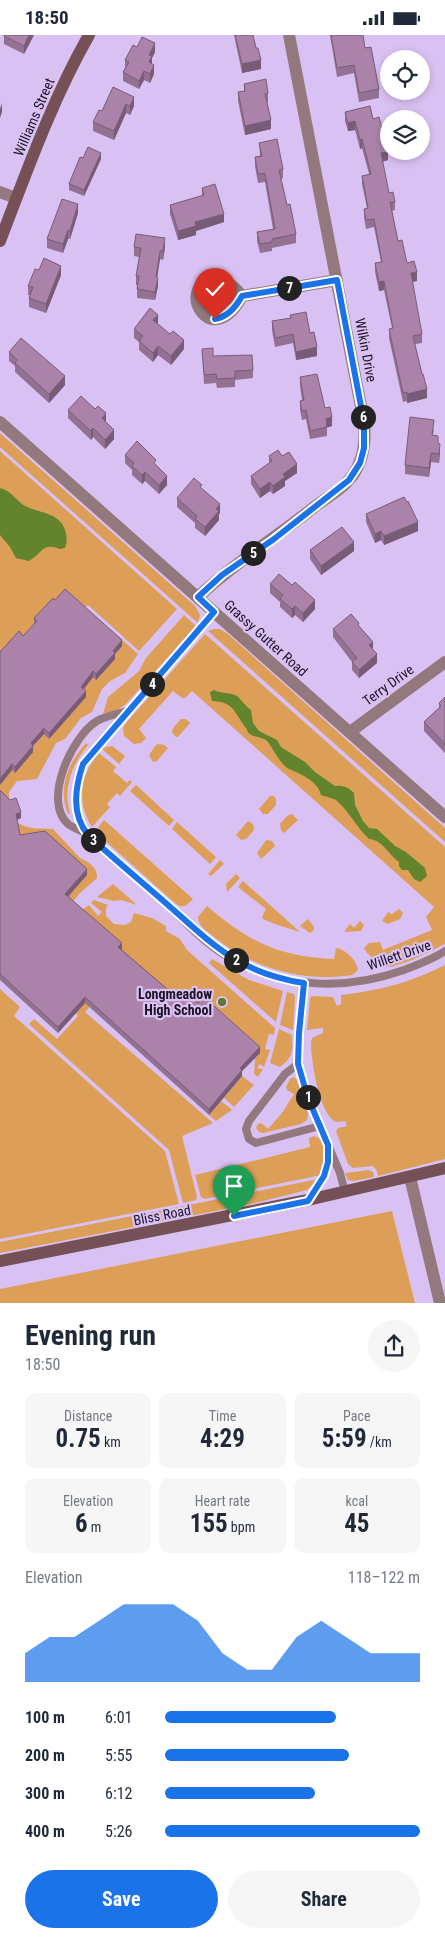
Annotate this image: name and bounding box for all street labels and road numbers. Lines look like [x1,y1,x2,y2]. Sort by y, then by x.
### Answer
street label: Williams Street [10,76,58,158]
street label: Wilkin Drive [352,317,380,384]
street label: Grassy Gutter Road [221,597,311,679]
street label: Terry Drive [360,661,417,709]
street label: Willett Drive [365,937,433,973]
street label: Bliss Road [132,1202,192,1228]

